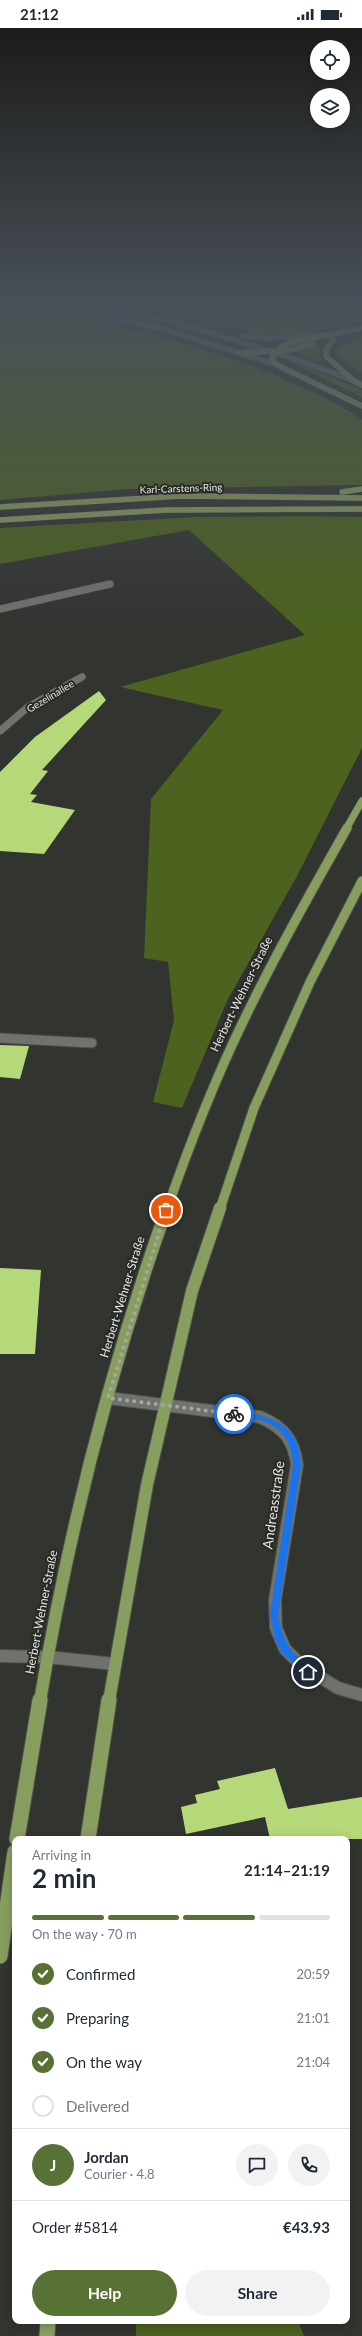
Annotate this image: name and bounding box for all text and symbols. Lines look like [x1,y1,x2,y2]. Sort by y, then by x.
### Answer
text: 21:12 [20,5,59,23]
map controls [310,40,350,128]
button: locate [310,40,350,80]
button: layers [310,88,350,128]
street label: Karl-Carstens-Ring [139,481,223,495]
street label: Gezelinallee [24,677,76,715]
street label: Herbert-Wehner-Straße [207,934,275,1054]
pin [149,1193,183,1227]
icon: bag [155,1199,177,1221]
street label: Herbert-Wehner-Straße [96,1234,148,1360]
courier [214,1394,254,1434]
icon: bike [223,1403,245,1425]
street label: Andreasstraße [258,1460,288,1550]
street label: Herbert-Wehner-Straße [22,1549,60,1675]
pin [291,1655,325,1689]
icon: home [297,1661,319,1683]
text: Arriving in [32,1847,91,1863]
text: 21:14–21:19 [244,1861,330,1879]
text: 2 min [32,1862,96,1894]
text: On the way · 70 m [32,1926,137,1942]
icon: check [32,1963,54,1985]
text: Confirmed [66,1965,135,1983]
text: 20:59 [297,1966,330,1982]
icon: check [32,2007,54,2029]
text: Preparing [66,2009,129,2027]
text: 21:01 [297,2010,330,2026]
icon: check [32,2051,54,2073]
text: On the way [66,2053,142,2071]
text: 21:04 [297,2054,330,2070]
text: Delivered [66,2097,129,2115]
button: chat [236,2144,278,2186]
button: phone [288,2144,330,2186]
text: Jordan [84,2148,129,2166]
text: J [50,2156,56,2174]
text: Courier · 4.8 [84,2166,155,2182]
text: Order #5814 [32,2218,118,2236]
text: €43.93 [283,2218,330,2236]
button: Help [32,2270,177,2316]
button: Share [185,2270,330,2316]

